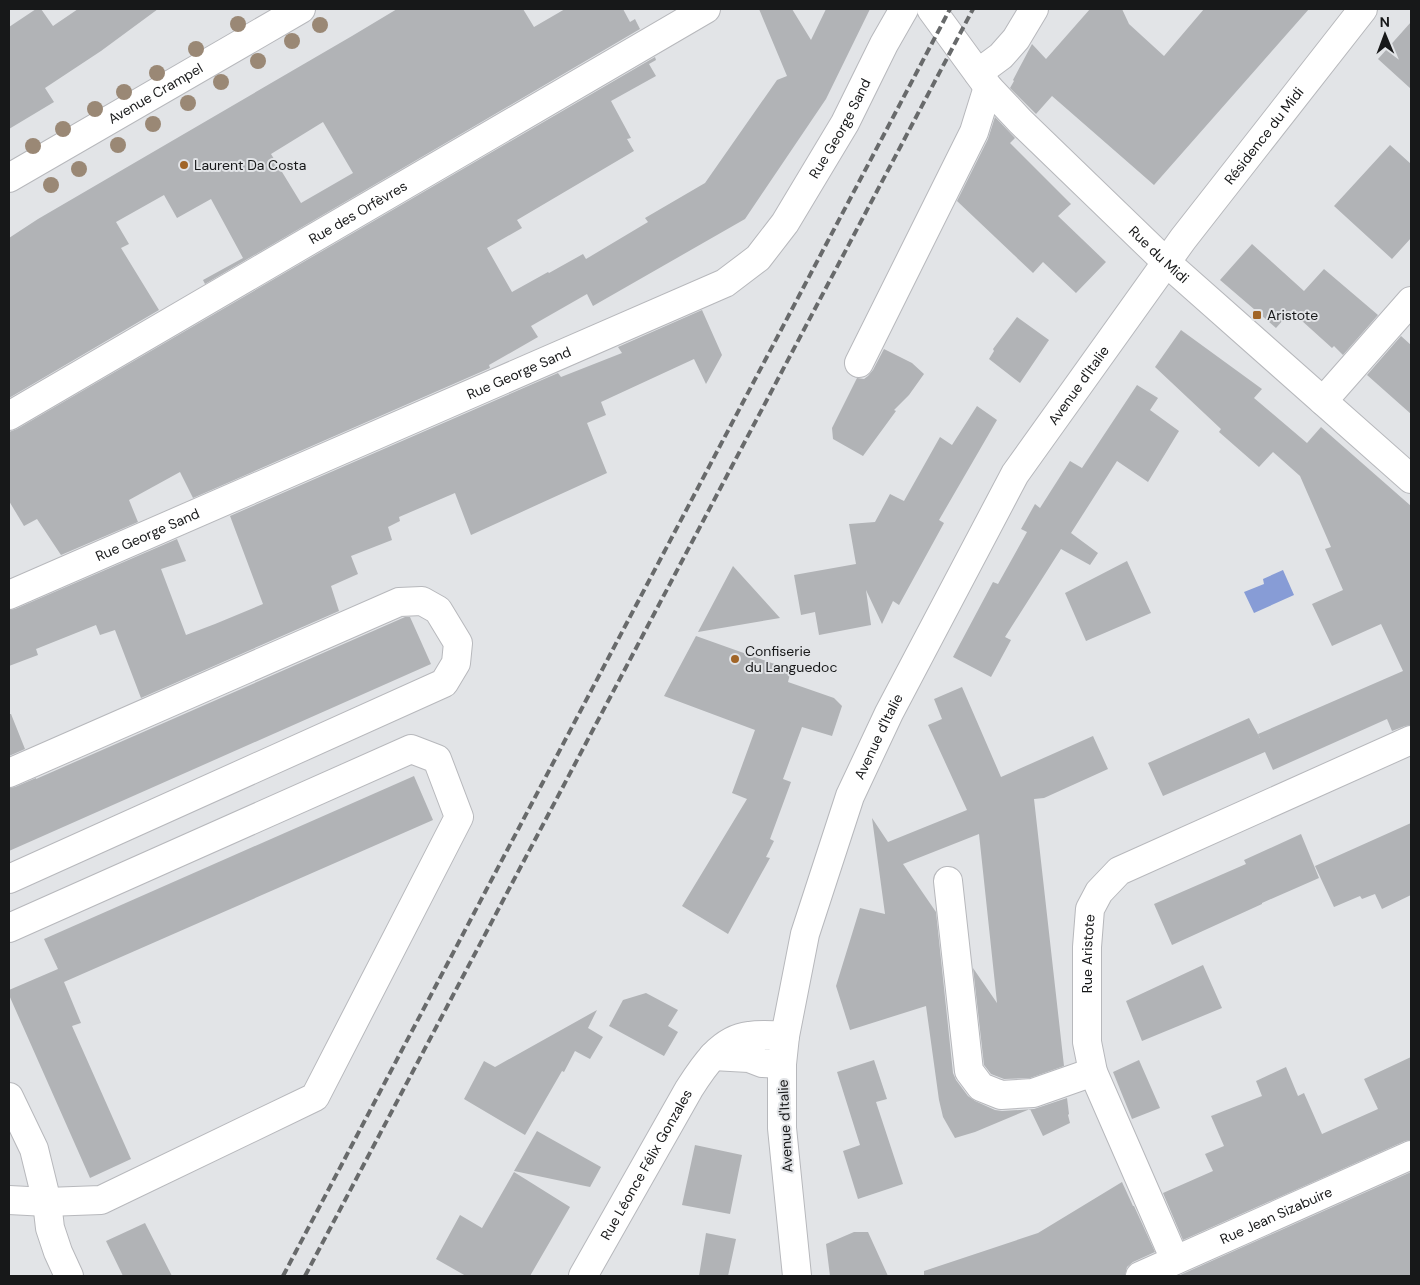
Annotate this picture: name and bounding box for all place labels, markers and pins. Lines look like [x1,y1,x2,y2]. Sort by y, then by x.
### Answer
place label: Laurent Da Costa [194,156,306,174]
marker: Laurent Da Costa [178,159,190,171]
place label: Aristote [1267,306,1318,324]
marker: Aristote [1251,309,1263,321]
place label: Confiserie du Languedoc [745,642,837,676]
marker: Confiserie du Languedoc [729,653,741,665]

